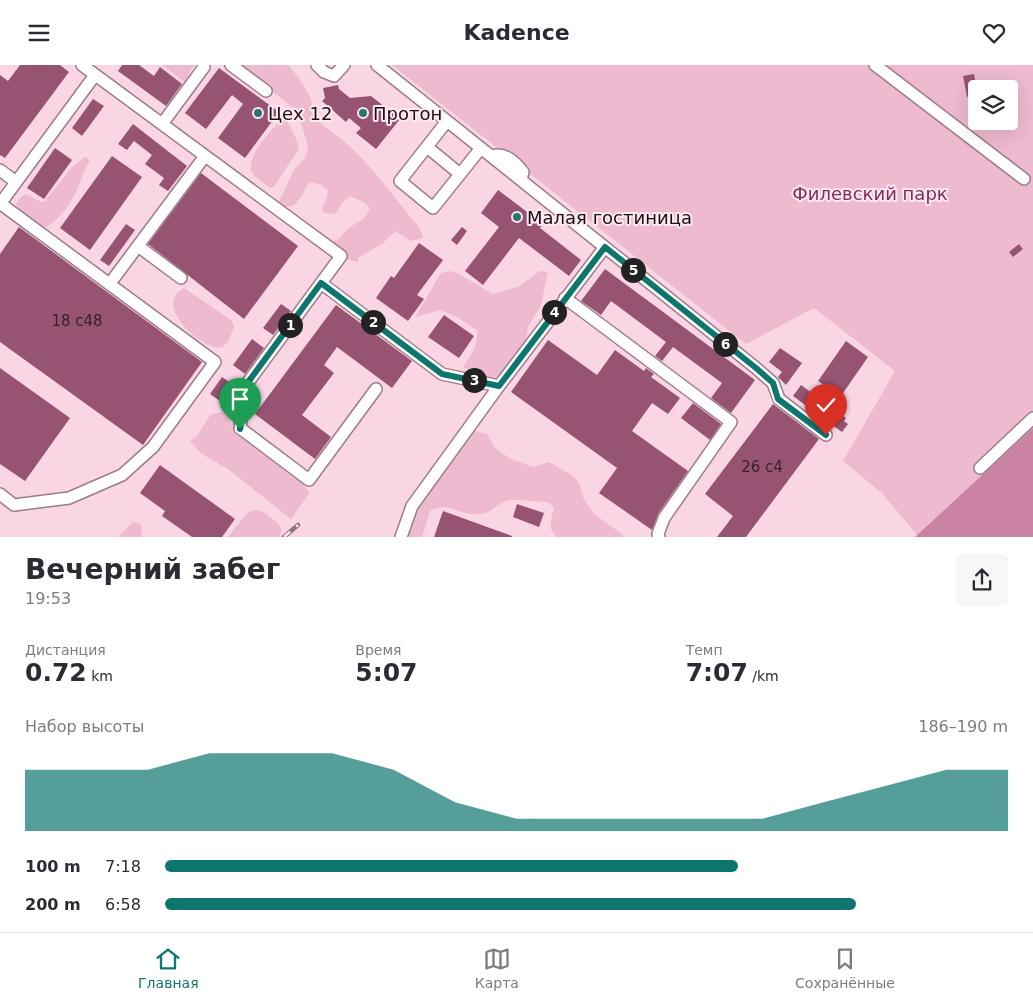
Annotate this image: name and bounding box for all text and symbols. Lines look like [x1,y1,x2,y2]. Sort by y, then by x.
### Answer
icon: menu [25,19,53,47]
icon: heart [980,19,1008,47]
text: Kadence [463,20,570,45]
map controls [968,80,1018,130]
button: layers [968,80,1018,130]
place label: Цех 12 [268,103,332,124]
place label: Протон [373,103,442,124]
marker: Цех 12 [252,107,264,119]
marker: Протон [357,107,369,119]
park label: Филевский парк [792,183,948,204]
place label: Малая гостиница [527,207,692,228]
marker: Малая гостиница [511,211,523,223]
pin: 5 [620,257,646,283]
text: 5 [629,262,638,278]
pin: 4 [542,299,566,325]
text: 4 [550,304,559,320]
pin: 2 [360,309,386,335]
house number: 18 с48 [51,312,103,330]
pin: 1 [278,313,302,337]
text: 2 [369,314,378,330]
text: 1 [286,317,295,333]
pin: 6 [712,331,738,357]
text: 6 [721,336,730,352]
pin: 3 [462,367,486,393]
text: 3 [470,372,479,388]
pin [219,378,261,429]
pin [805,384,847,435]
icon: arrive [226,385,254,413]
icon: check [812,391,840,419]
house number: 26 с4 [741,458,783,476]
text: Вечерний забег [25,553,280,586]
button: share [956,554,1008,606]
text: 19:53 [25,589,71,608]
text: Дистанция [25,642,106,658]
text: Время [355,642,401,658]
text: Темп [686,642,723,658]
text: 0.72 [25,658,87,687]
text: 5:07 [355,658,418,687]
text: 7:07 [686,658,748,687]
text: km [87,668,113,684]
text: /km [748,668,779,684]
text: Набор высоты [25,717,144,736]
text: 186–190 m [918,717,1008,736]
text: 100 m [25,857,81,876]
text: 7:18 [105,857,141,876]
text: 200 m [25,895,81,914]
text: 6:58 [105,895,141,914]
tab: Главная [138,945,199,991]
tab: Карта [475,945,519,991]
tab: Сохранённые [795,945,895,991]

